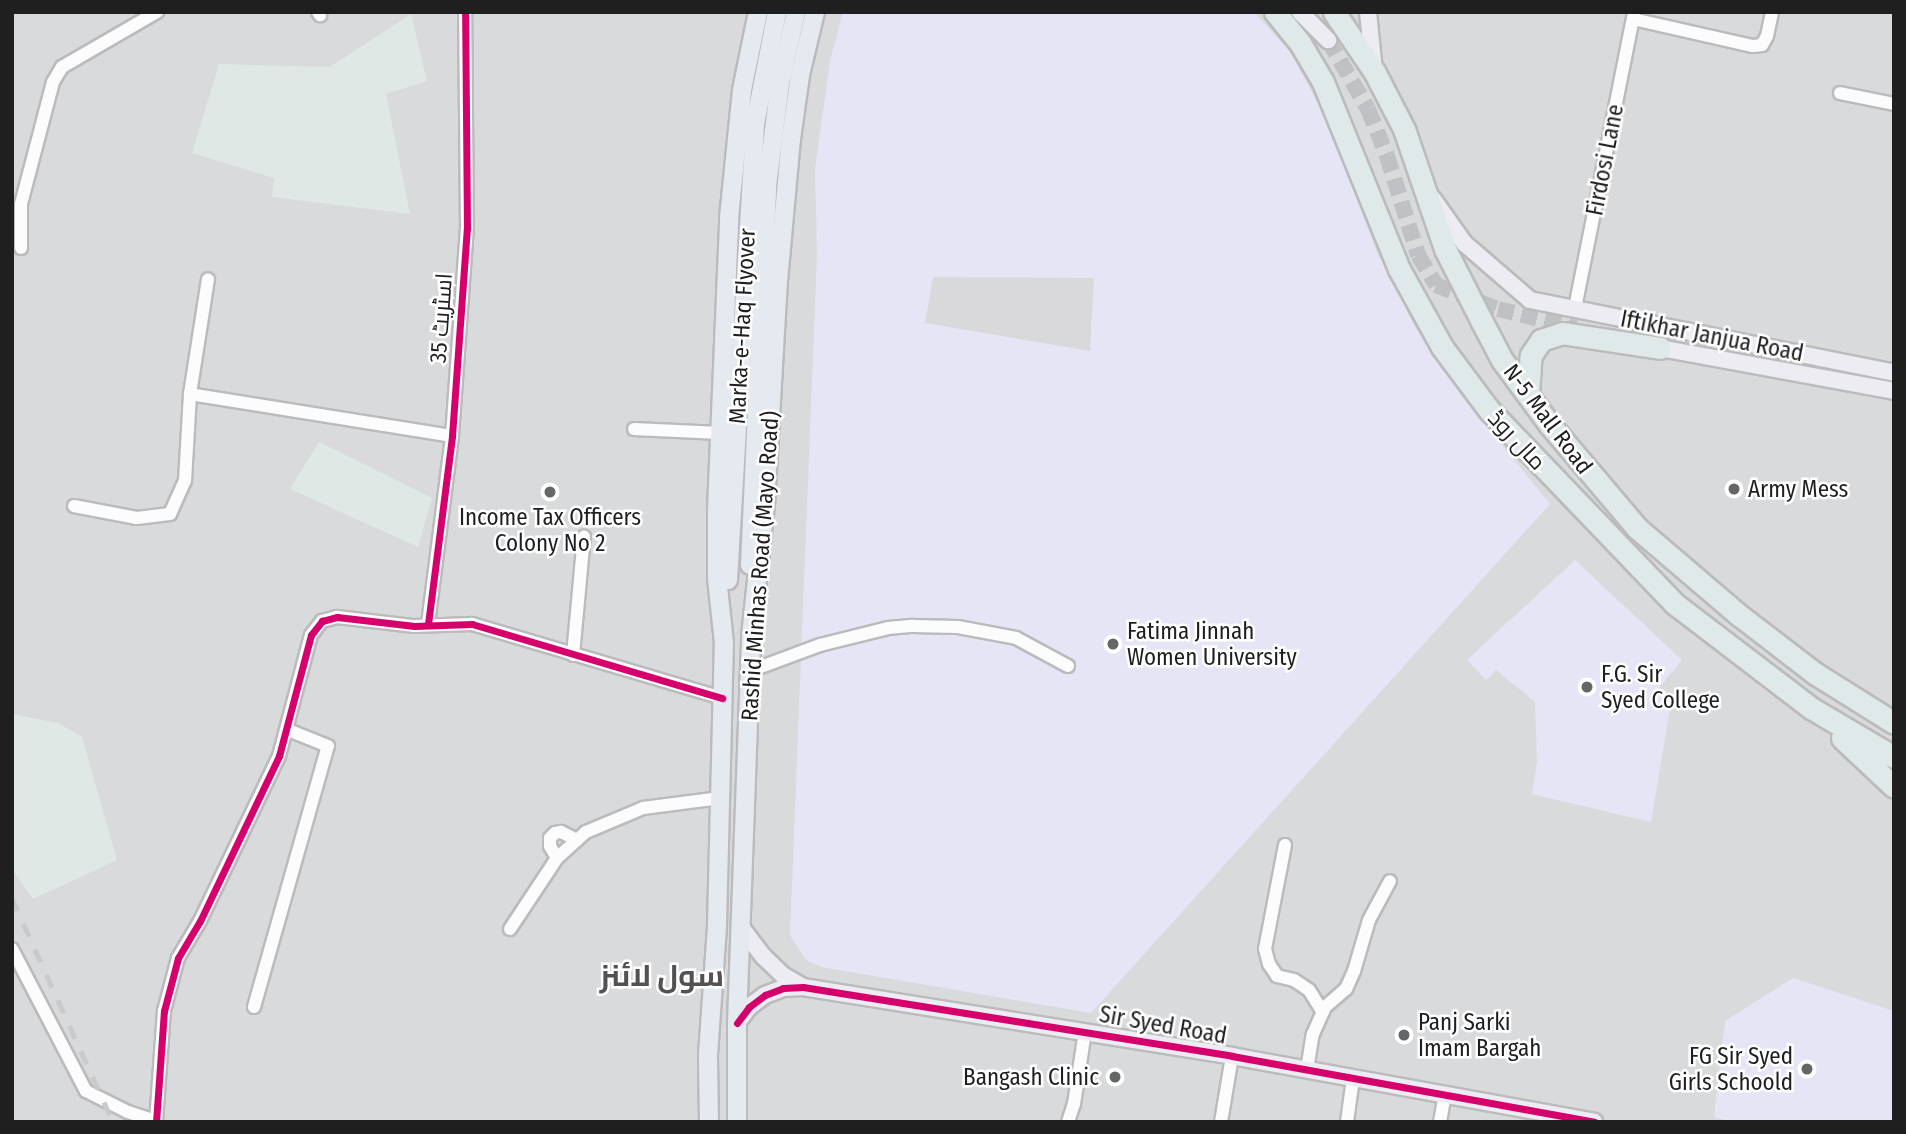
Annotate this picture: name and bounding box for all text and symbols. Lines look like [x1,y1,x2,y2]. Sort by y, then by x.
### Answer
street label: Firdosi Lane [1581,102,1629,218]
street label: Marka-e-Haq Flyover [723,228,761,424]
street label: اسٹریٹ 35 [424,272,458,364]
street label: Iftikhar Janjua Road [1618,305,1806,367]
street label: N-5 Mall Road [1498,358,1598,480]
street label: مال روڈ [1482,404,1552,476]
street label: Rashid Minhas Road (Mayo Road) [735,410,785,722]
place label: Army Mess [1748,475,1848,503]
marker: Army Mess [1726,481,1742,497]
marker: Income Tax Officers Colony No 2 [542,484,558,500]
place label: Income Tax Officers Colony No 2 [459,503,641,557]
place label: Fatima Jinnah Women University [1127,617,1297,671]
marker: Fatima Jinnah Women University [1105,636,1121,652]
place label: F.G. Sir Syed College [1601,660,1720,714]
marker: F.G. Sir Syed College [1579,679,1595,695]
district label: سول لائنز [600,958,724,994]
street label: Sir Syed Road [1097,1000,1229,1050]
place label: Panj Sarki Imam Bargah [1418,1008,1541,1062]
marker: Panj Sarki Imam Bargah [1396,1027,1412,1043]
place label: FG Sir Syed Girls Schoold [1669,1042,1793,1096]
marker: FG Sir Syed Girls Schoold [1799,1061,1815,1077]
place label: Bangash Clinic [963,1063,1099,1091]
marker: Bangash Clinic [1105,1067,1125,1087]

